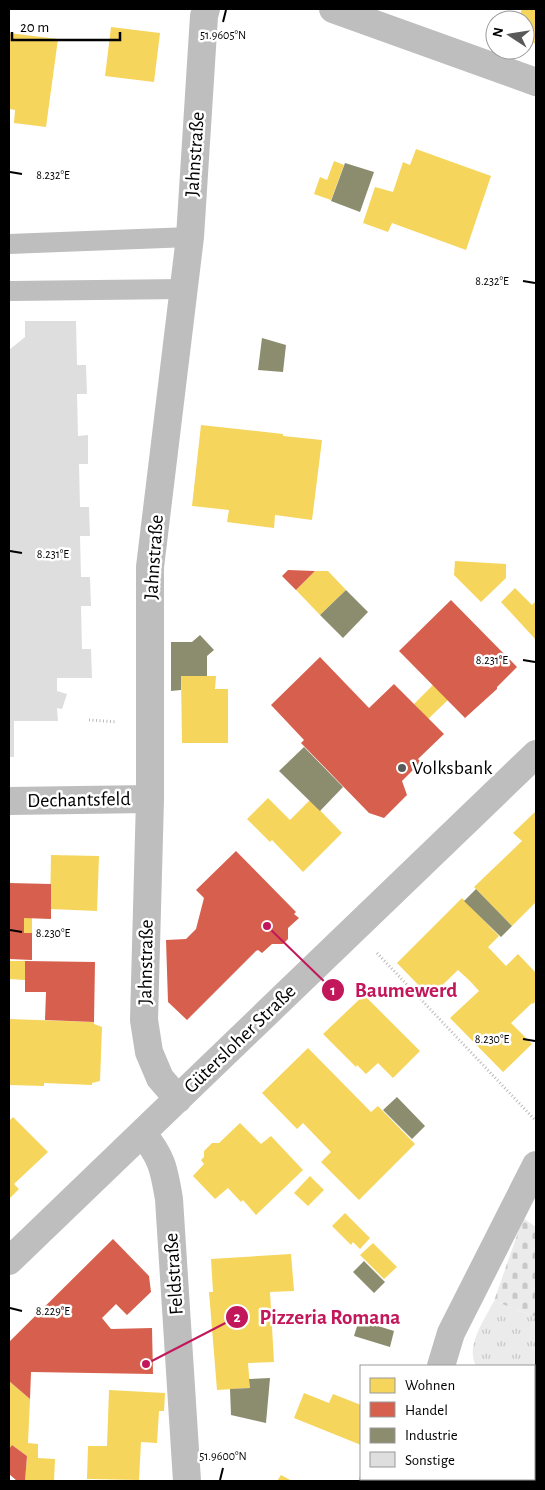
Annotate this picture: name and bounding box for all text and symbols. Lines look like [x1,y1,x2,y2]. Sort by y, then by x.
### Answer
scale bar [12,10,120,42]
north arrow [485,10,535,60]
text: 20 m [20,20,49,35]
text: N [490,26,506,39]
text: 51.9605°N [200,29,246,41]
street label: Jahnstraße [182,111,208,197]
text: 8.232°E [36,169,70,181]
text: 8.232°E [475,275,509,287]
street label: Jahnstraße [141,514,167,600]
text: 8.231°E [37,548,69,560]
text: 8.231°E [476,654,508,666]
place label: Volksbank [412,758,492,778]
marker: Volksbank [396,762,408,774]
street label: Dechantsfeld [27,789,131,811]
street label: Jahnstraße [135,919,157,1005]
text: 8.230°E [36,927,70,939]
callout: Baumewerd [320,972,468,1008]
text: Baumewerd [355,980,457,1001]
street label: Gütersloher Straße [180,981,300,1097]
text: 1 [330,983,336,998]
text: 8.230°E [475,1033,509,1045]
street label: Feldstraße [161,1232,187,1316]
callout: Pizzeria Romana [225,1299,411,1335]
text: 8.229°E [36,1305,70,1317]
text: Pizzeria Romana [260,1307,400,1328]
text: 2 [233,1310,241,1325]
legend [360,1365,535,1480]
text: Wohnen [405,1378,455,1393]
text: Handel [405,1403,448,1418]
text: Industrie [405,1428,458,1443]
text: 51.9600°N [199,1450,247,1462]
text: Sonstige [405,1453,455,1468]

